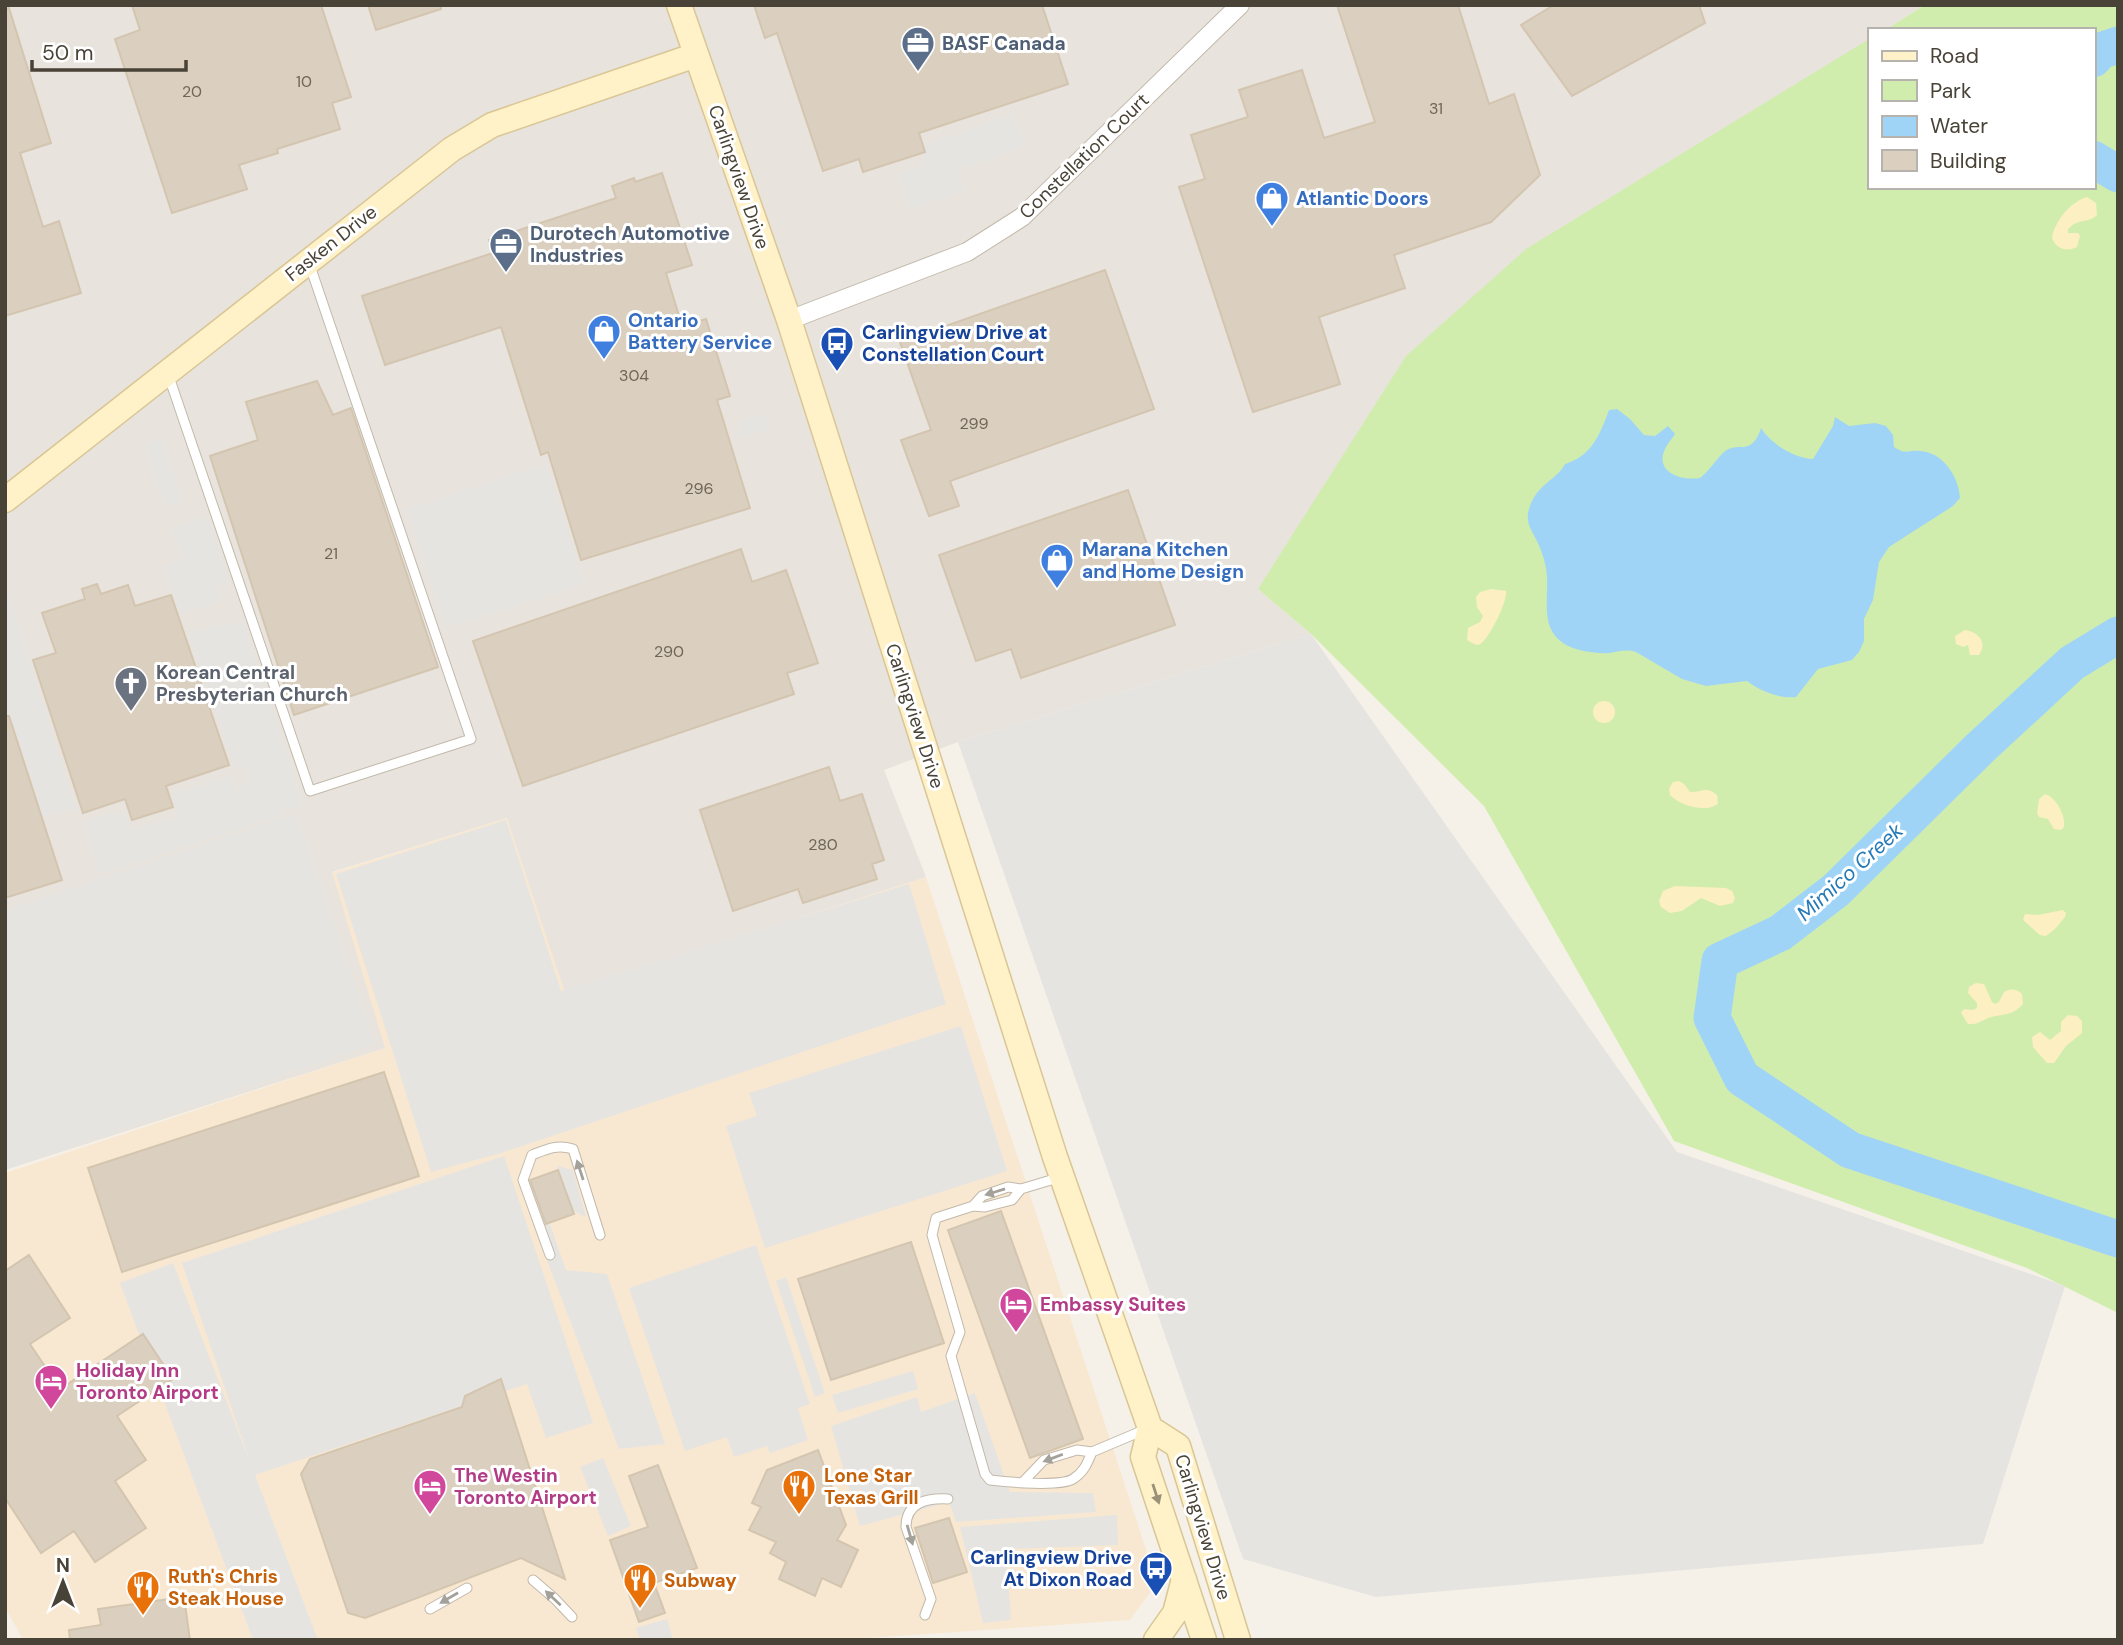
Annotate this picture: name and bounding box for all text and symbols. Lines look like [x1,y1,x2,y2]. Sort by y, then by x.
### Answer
office icon: BASF Canada [899,24,937,73]
scale bar [32,28,186,72]
legend [1868,28,2095,189]
place label: BASF Canada [942,31,1066,56]
text: 50 m [42,39,93,67]
text: Road [1930,42,1979,70]
house number: 10 [296,71,312,92]
text: Park [1930,77,1972,105]
house number: 20 [182,81,202,102]
street label: Constellation Court [1014,88,1154,224]
house number: 31 [1429,98,1443,119]
street label: Carlingview Drive [703,102,775,252]
text: Water [1930,112,1988,140]
text: Building [1930,147,2007,175]
shop icon: Atlantic Doors [1253,179,1291,228]
place label: Atlantic Doors [1296,186,1429,211]
street label: Fasken Drive [280,199,382,287]
place label: Durotech Automotive Industries [530,221,730,268]
office icon: Durotech Automotive Industries [487,225,525,274]
place label: Ontario Battery Service [628,308,772,355]
shop icon: Ontario Battery Service [585,312,623,361]
place label: Carlingview Drive at Constellation Court [862,320,1047,367]
bus stop icon: Carlingview Drive at Constellation Court [818,324,856,373]
house number: 304 [619,365,649,386]
house number: 299 [959,413,989,434]
house number: 296 [684,478,714,499]
place label: Marana Kitchen and Home Design [1082,537,1244,584]
shop icon: Marana Kitchen and Home Design [1038,541,1076,590]
house number: 21 [324,543,338,564]
street label: Carlingview Drive [880,640,950,792]
house number: 290 [654,641,684,662]
place label: Korean Central Presbyterian Church [156,660,348,707]
church icon: Korean Central Presbyterian Church [112,664,150,713]
water label: Mimico Creek [1791,817,1909,927]
house number: 280 [808,834,838,855]
one-way arrow [574,1160,585,1181]
one-way arrow [984,1187,1005,1197]
hotel icon: Embassy Suites [997,1285,1035,1334]
place label: Embassy Suites [1040,1292,1186,1317]
place label: Holiday Inn Toronto Airport [76,1358,219,1405]
hotel icon: Holiday Inn Toronto Airport [32,1362,70,1411]
street label: Carlingview Drive [1169,1451,1237,1603]
one-way arrow [1042,1453,1063,1464]
place label: The Westin Toronto Airport [454,1463,597,1510]
place label: Lone Star Texas Grill [824,1463,919,1510]
hotel icon: The Westin Toronto Airport [411,1467,449,1516]
restaurant icon: Lone Star Texas Grill [780,1467,818,1516]
one-way arrow [1151,1483,1161,1504]
one-way arrow [905,1525,915,1546]
place label: Carlingview Drive At Dixon Road [970,1545,1132,1592]
north arrow [28,1547,98,1617]
bus stop icon: Carlingview Drive At Dixon Road [1137,1549,1175,1598]
text: N [56,1553,70,1578]
restaurant icon: Subway [621,1561,659,1610]
place label: Ruth's Chris Steak House [168,1564,284,1611]
restaurant icon: Ruth's Chris Steak House [124,1568,162,1617]
place label: Subway [664,1568,737,1593]
one-way arrow [544,1590,562,1606]
one-way arrow [439,1592,458,1605]

